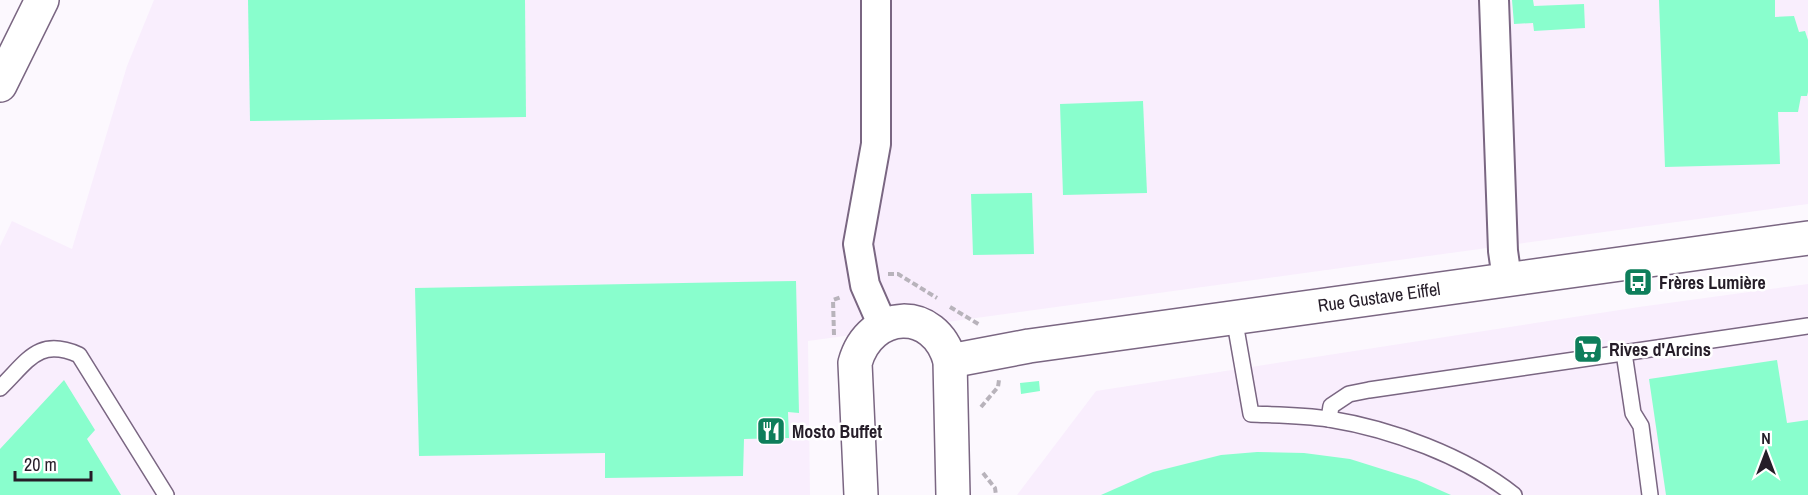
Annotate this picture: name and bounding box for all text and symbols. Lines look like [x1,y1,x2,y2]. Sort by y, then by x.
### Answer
bus stop icon: Frères Lumière [1622,266,1654,298]
place label: Frères Lumière [1659,270,1766,295]
street label: Rue Gustave Eiffel [1316,276,1442,318]
supermarket icon: Rives d'Arcins [1572,333,1604,365]
place label: Rives d'Arcins [1609,337,1711,362]
restaurant icon: Mosto Buffet [755,415,787,447]
place label: Mosto Buffet [792,419,882,444]
north arrow [1736,423,1796,483]
text: N [1761,427,1771,449]
scale bar [15,444,92,482]
text: 20 m [24,452,57,477]

